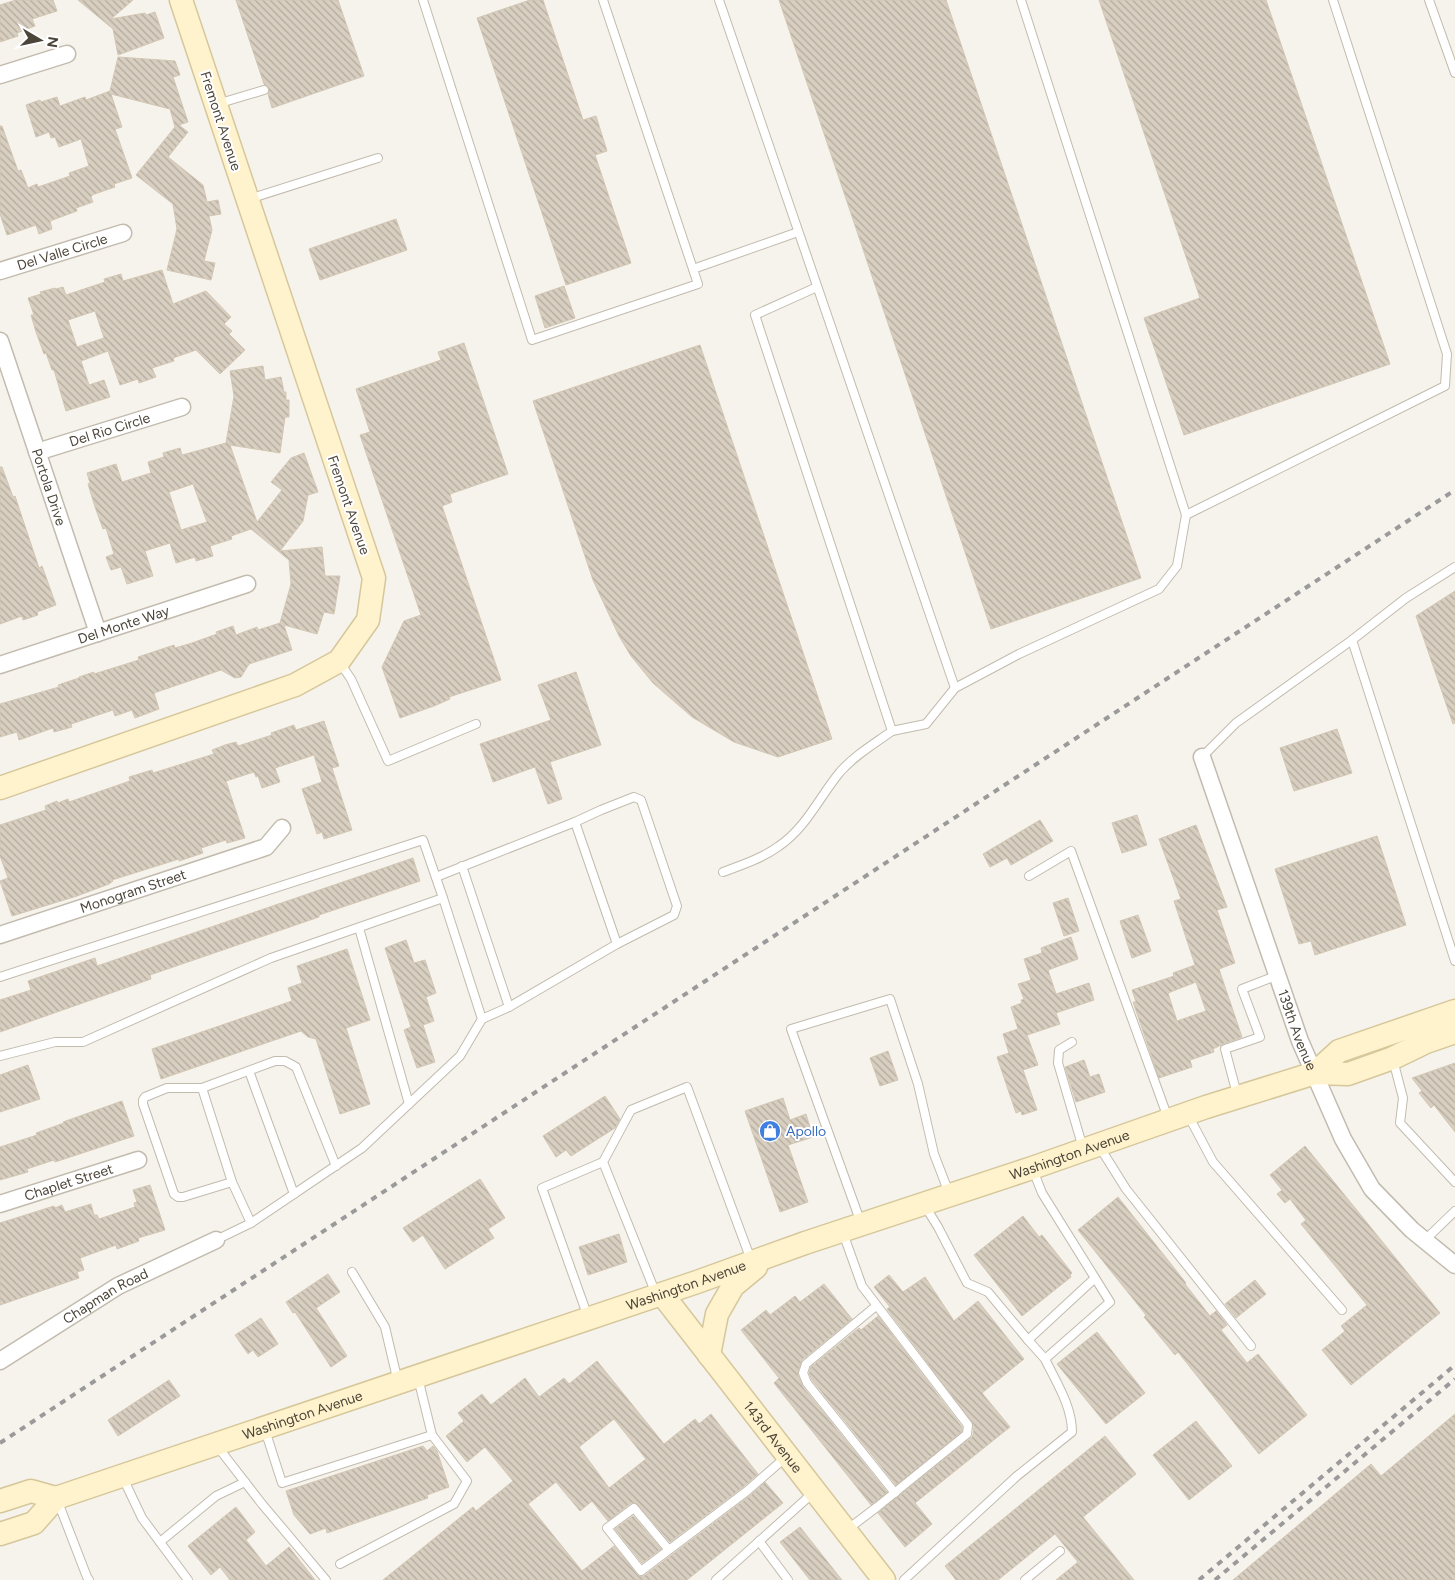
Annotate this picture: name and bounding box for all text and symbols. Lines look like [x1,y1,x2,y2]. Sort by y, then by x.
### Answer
north arrow [15,15,65,65]
text: N [43,35,62,49]
street label: Fremont Avenue [196,69,245,173]
street label: Del Valle Circle [15,230,110,274]
street label: Del Rio Circle [67,409,153,451]
street label: Portola Drive [28,446,69,528]
street label: Fremont Avenue [324,453,374,557]
street label: Del Monte Way [76,602,172,648]
street label: Monogram Street [78,866,188,917]
street label: 139th Avenue [1274,987,1320,1074]
shop icon: Apollo [758,1119,782,1143]
place label: Apollo [786,1123,826,1140]
street label: Washington Avenue [1007,1126,1132,1184]
street label: Chaplet Street [22,1161,115,1205]
street label: Washington Avenue [624,1257,749,1314]
street label: Chapman Road [60,1265,151,1328]
street label: Washington Avenue [240,1387,365,1444]
street label: 143rd Avenue [740,1398,806,1477]

